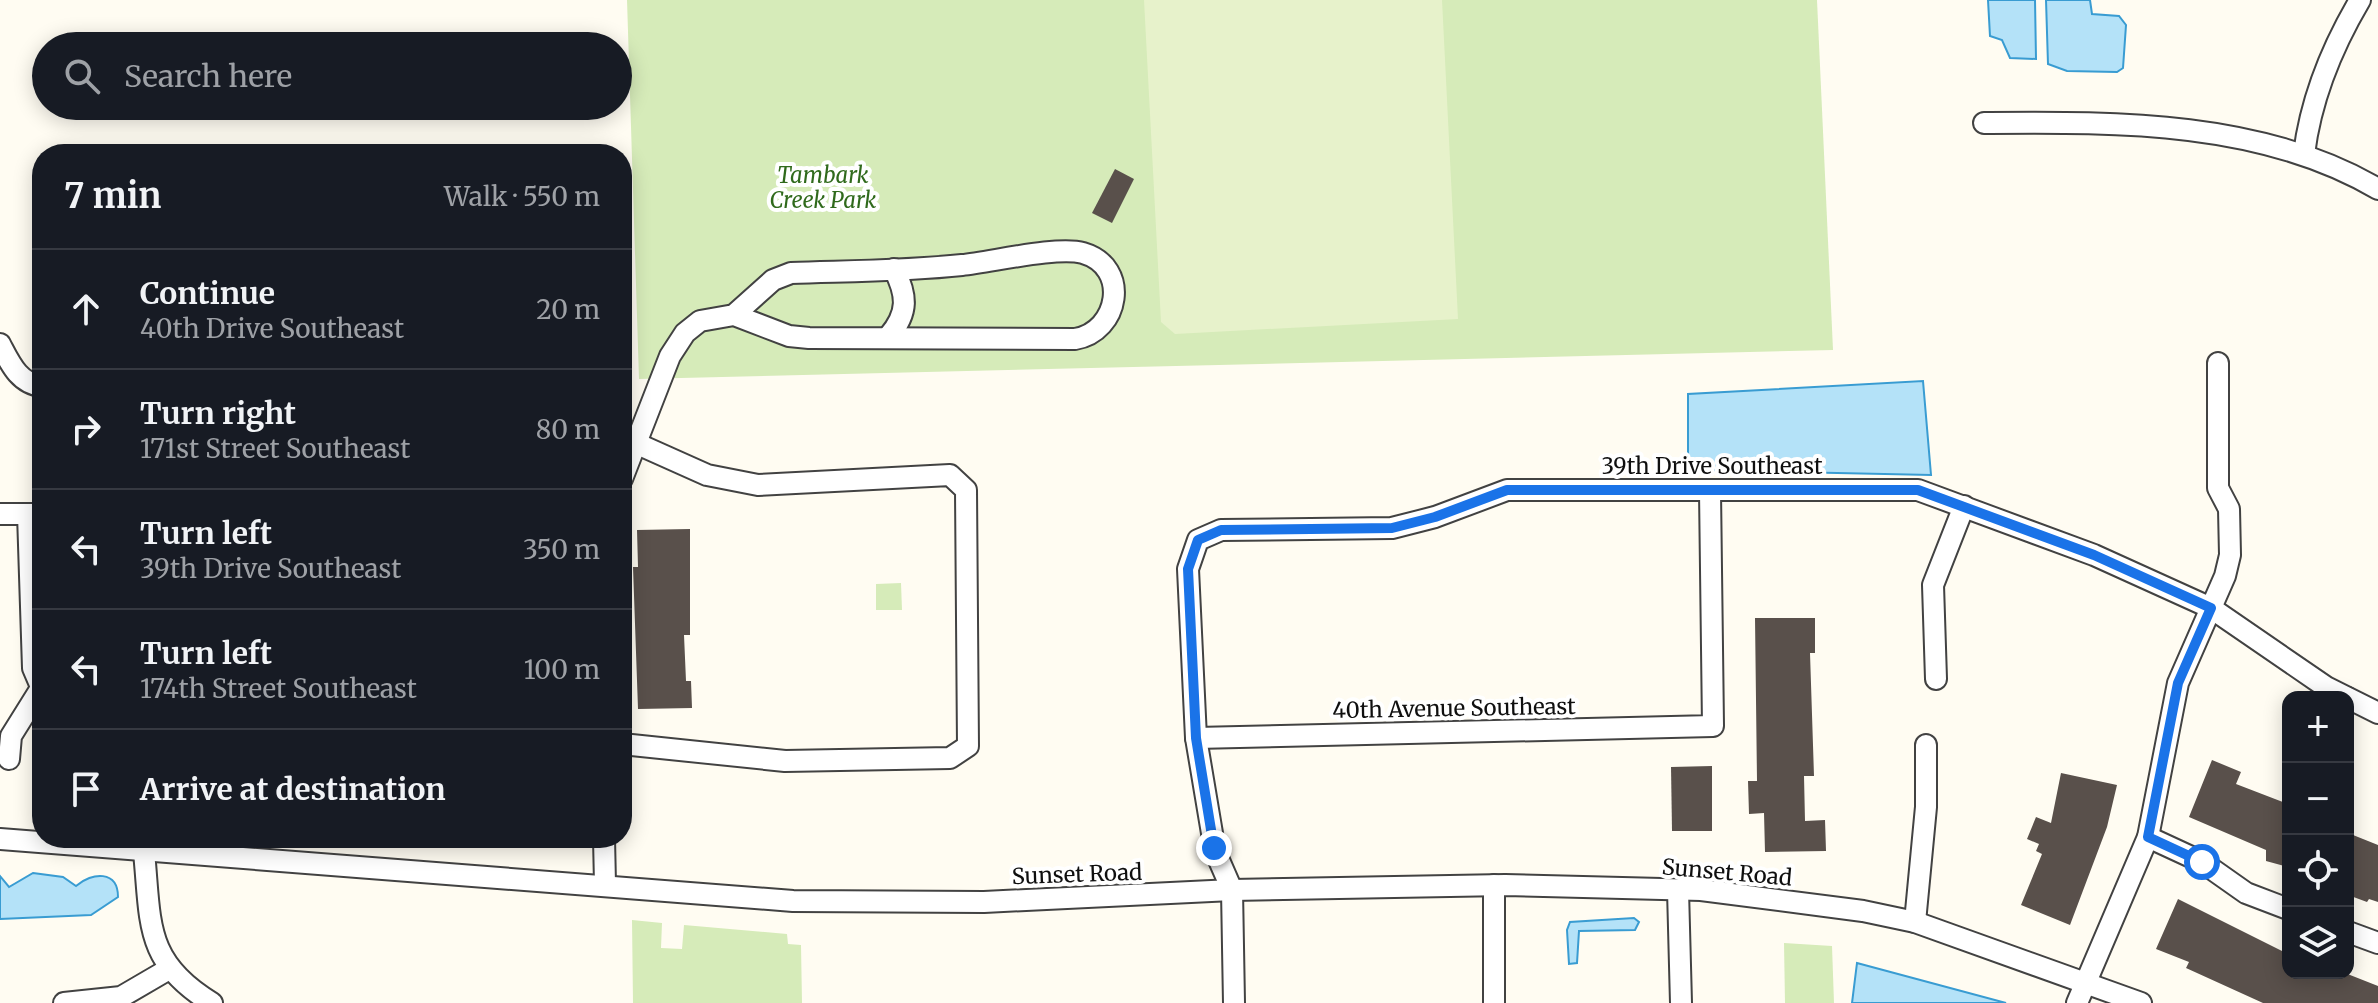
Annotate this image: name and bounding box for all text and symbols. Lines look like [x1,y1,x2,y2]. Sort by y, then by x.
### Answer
search box [32,32,632,120]
icon: search [60,54,104,98]
text: Search here [124,57,292,95]
park label: Tambark Creek Park [770,161,876,214]
text: 7 min [64,175,161,217]
text: Walk · 550 m [444,180,600,213]
text: Continue [140,274,275,312]
icon: ahead [64,287,108,331]
text: 20 m [536,293,600,326]
text: 40th Drive Southeast [140,312,404,345]
text: Turn right [140,394,296,432]
icon: right [64,407,108,451]
text: 80 m [536,413,600,446]
text: 171st Street Southeast [140,432,410,465]
street label: 39th Drive Southeast [1601,452,1823,480]
text: Turn left [140,514,272,552]
icon: left [64,527,108,571]
text: 350 m [523,533,600,566]
text: 39th Drive Southeast [140,552,401,585]
text: Turn left [140,634,272,672]
icon: left [64,647,108,691]
text: 100 m [524,653,600,686]
text: 174th Street Southeast [140,672,417,705]
map controls [2282,691,2354,979]
button: + [2282,691,2354,763]
street label: 40th Avenue Southeast [1332,692,1576,724]
button: − [2282,763,2354,835]
icon: arrive [64,767,108,811]
text: Arrive at destination [140,770,446,808]
route end [1196,830,1232,866]
button: locate [2282,835,2354,907]
route start [2184,844,2220,880]
street label: Sunset Road [1661,852,1793,892]
street label: Sunset Road [1011,858,1143,890]
button: layers [2282,907,2354,979]

